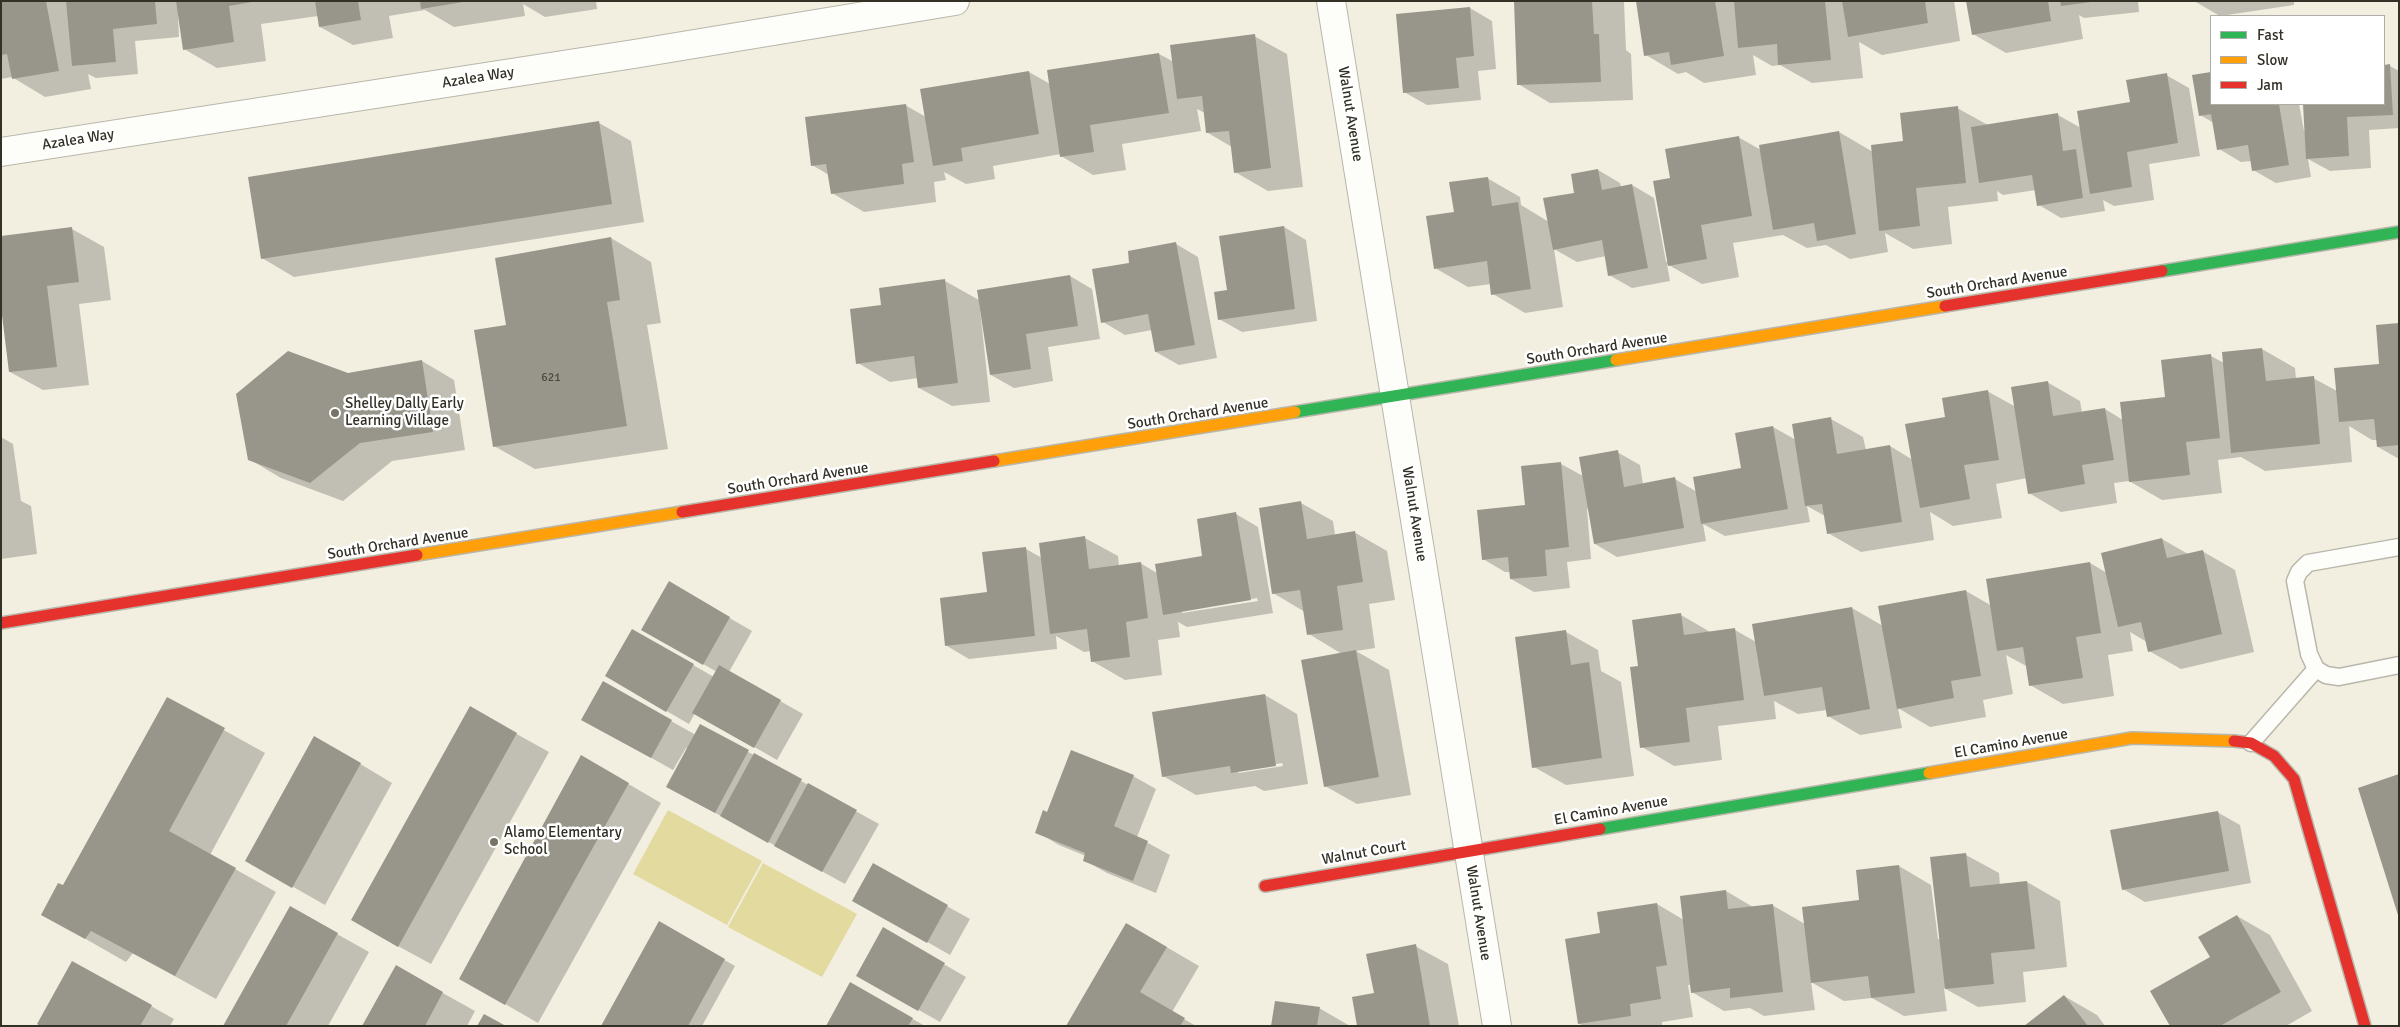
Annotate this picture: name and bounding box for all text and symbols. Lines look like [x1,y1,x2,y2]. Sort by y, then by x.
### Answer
legend [2210,15,2385,105]
text: Fast [2257,26,2284,44]
text: Slow [2257,51,2288,69]
street label: Azalea Way [441,63,515,93]
street label: Walnut Avenue [1334,65,1366,163]
text: Jam [2257,76,2283,94]
street label: Azalea Way [41,125,115,155]
street label: South Orchard Avenue [1925,263,2069,303]
street label: South Orchard Avenue [1525,329,1669,369]
house number: 621 [541,371,561,385]
street label: South Orchard Avenue [1126,394,1270,434]
place label: Shelley Dally Early Learning Village [345,395,464,430]
marker: Shelley Dally Early Learning Village [329,407,341,419]
street label: South Orchard Avenue [726,459,870,499]
street label: Walnut Avenue [1398,465,1430,563]
street label: South Orchard Avenue [326,524,470,564]
street label: El Camino Avenue [1953,725,2069,763]
street label: El Camino Avenue [1553,792,1669,830]
place label: Alamo Elementary School [504,824,622,859]
marker: Alamo Elementary School [488,836,500,848]
street label: Walnut Court [1320,837,1408,869]
street label: Walnut Avenue [1462,864,1494,962]

